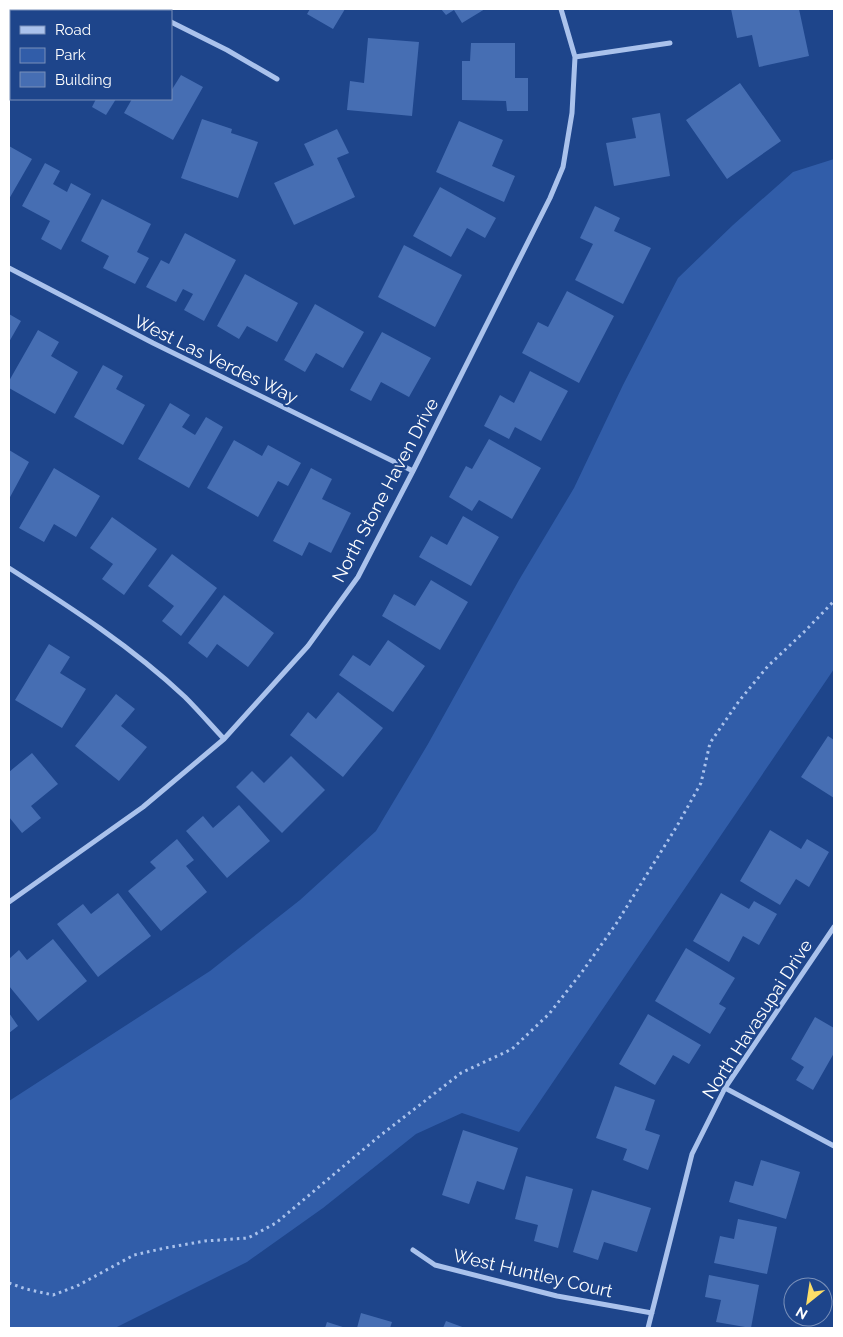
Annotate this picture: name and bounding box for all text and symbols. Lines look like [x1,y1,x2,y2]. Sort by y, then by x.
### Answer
legend [10,10,172,100]
text: Road [55,21,91,39]
text: Park [55,46,86,64]
text: Building [55,71,112,89]
street label: West Las Verdes Way [131,310,302,408]
street label: North Stone Haven Drive [327,394,443,586]
street label: North Havasupai Drive [698,935,817,1103]
street label: West Huntley Court [451,1244,615,1302]
north arrow [783,1277,833,1327]
text: N [793,1304,810,1323]

